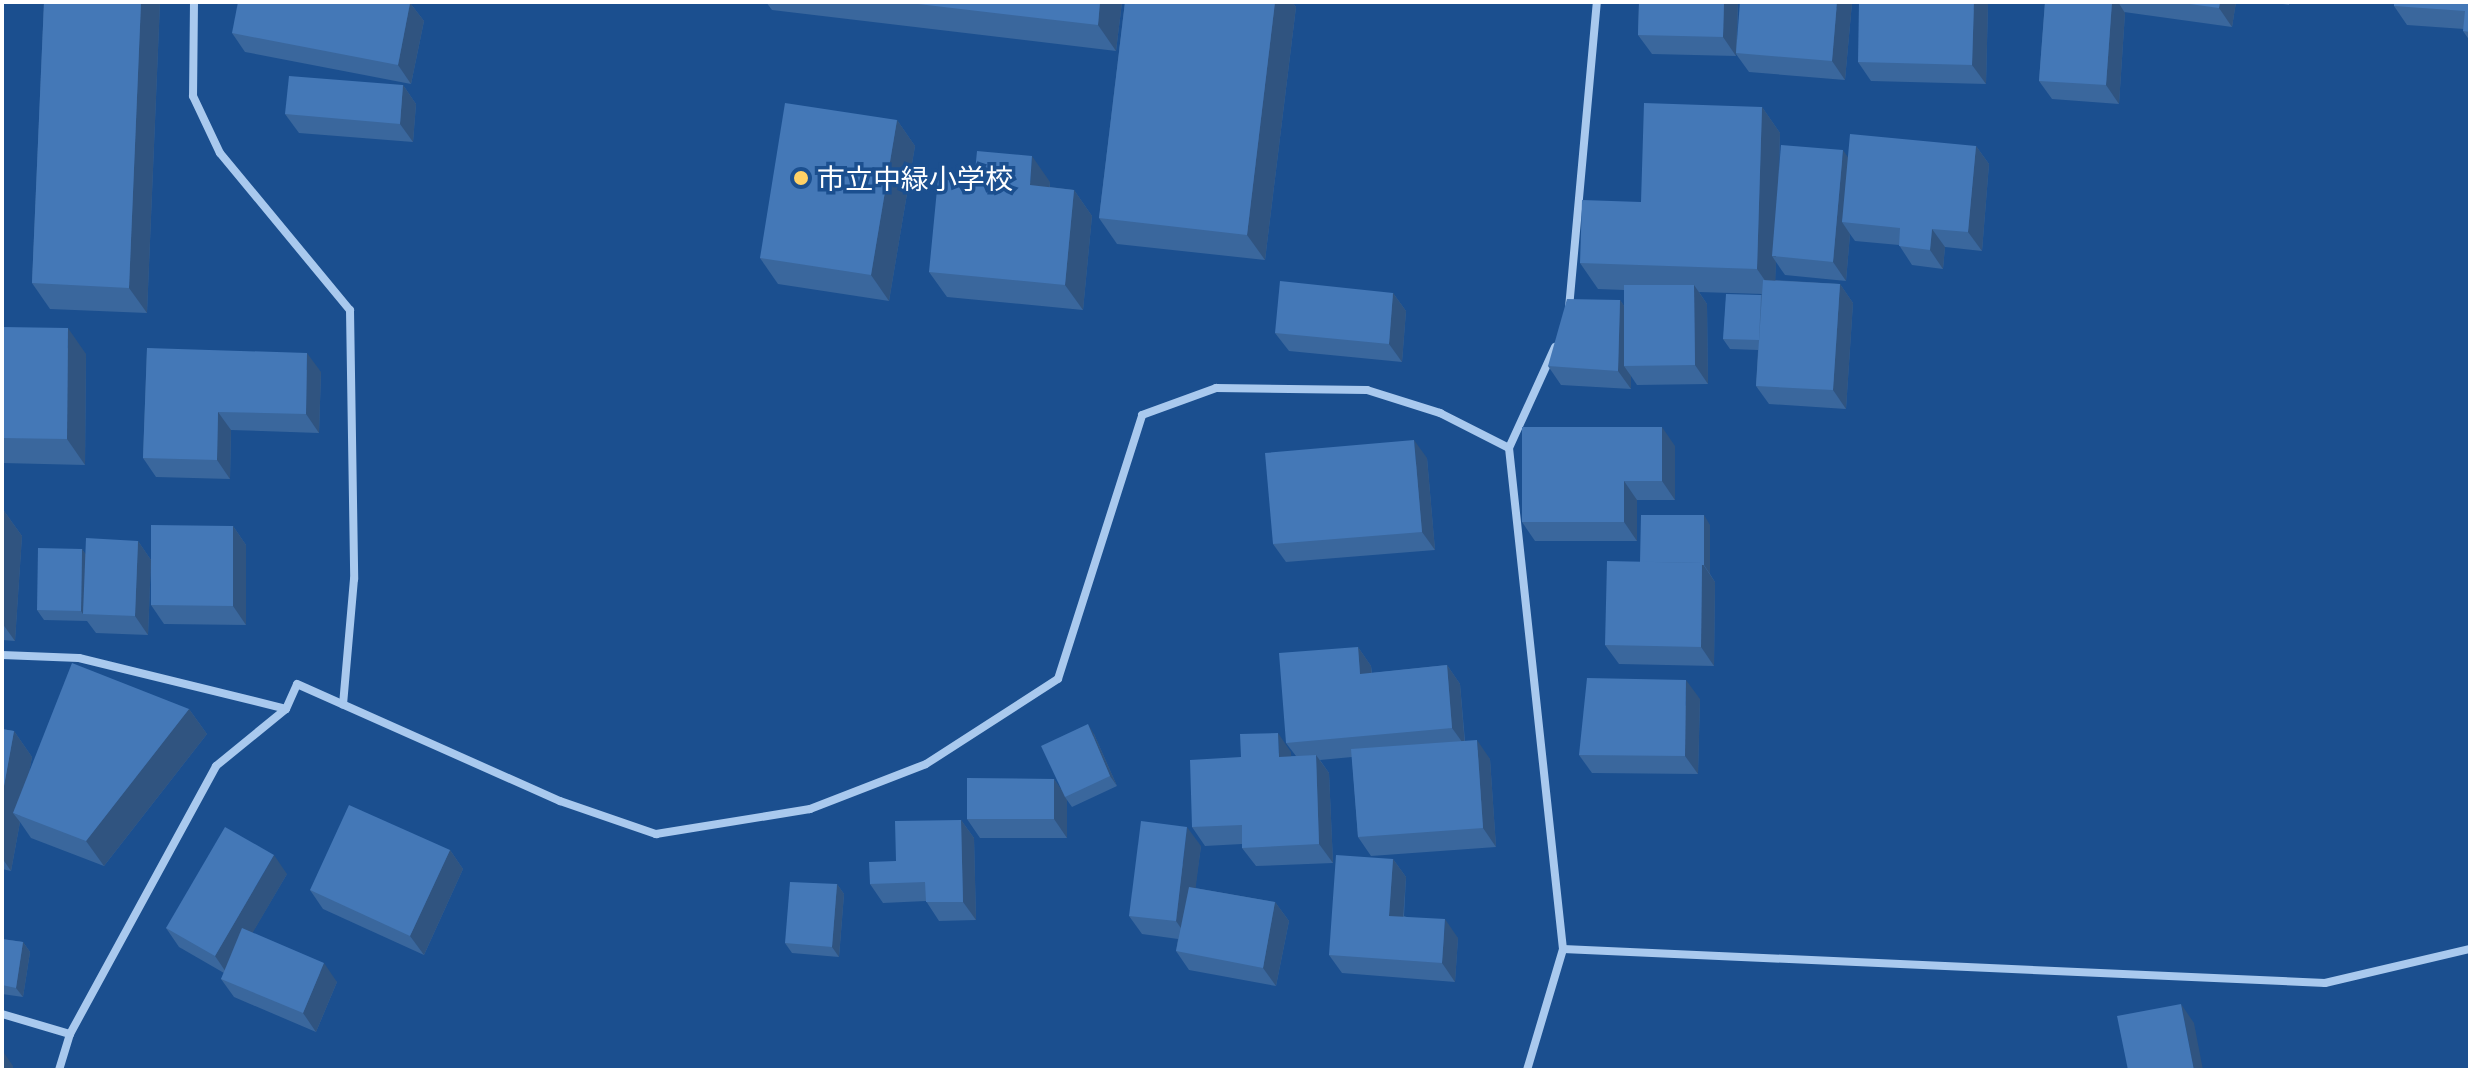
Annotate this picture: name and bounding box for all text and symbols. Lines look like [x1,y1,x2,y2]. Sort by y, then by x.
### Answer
place label: 市立中緑小学校 [817,161,1013,195]
marker: 市立中緑小学校 [792,169,810,187]

